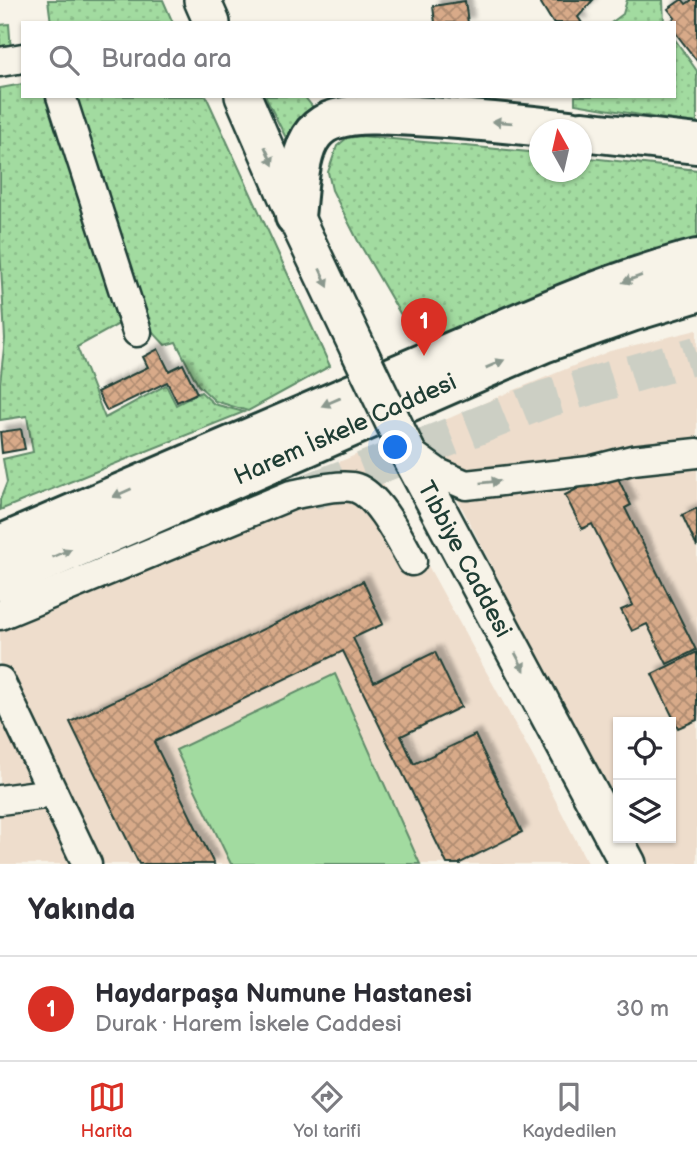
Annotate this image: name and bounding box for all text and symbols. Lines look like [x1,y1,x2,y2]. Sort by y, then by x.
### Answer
search box [21,21,676,98]
icon: search [45,41,83,79]
text: Burada ara [101,44,232,75]
one-way arrow [491,116,513,127]
north arrow [529,119,592,182]
one-way arrow [263,146,275,166]
one-way arrow [319,267,330,288]
one-way arrow [621,274,642,285]
pin: 1 [401,298,447,356]
one-way arrow [485,358,506,369]
street label: Harem İskele Caddesi [230,367,461,492]
one-way arrow [320,397,341,408]
your location [378,430,412,464]
street label: Tıbbiye Caddesi [411,476,518,642]
one-way arrow [479,477,501,488]
one-way arrow [112,487,132,499]
one-way arrow [52,547,73,558]
one-way arrow [514,652,526,672]
map controls [613,717,676,843]
button: locate [613,717,676,780]
button: layers [613,780,676,843]
text: Yakında [28,892,135,928]
text: Haydarpaşa Numune Hastanesi [95,979,472,1010]
text: 1 [46,995,56,1023]
text: 30 m [616,995,669,1023]
text: Durak · Harem İskele Caddesi [95,1010,402,1038]
tab: Harita [81,1078,133,1143]
tab: Yol tarifi [294,1078,361,1143]
tab: Kaydedilen [522,1078,616,1143]

